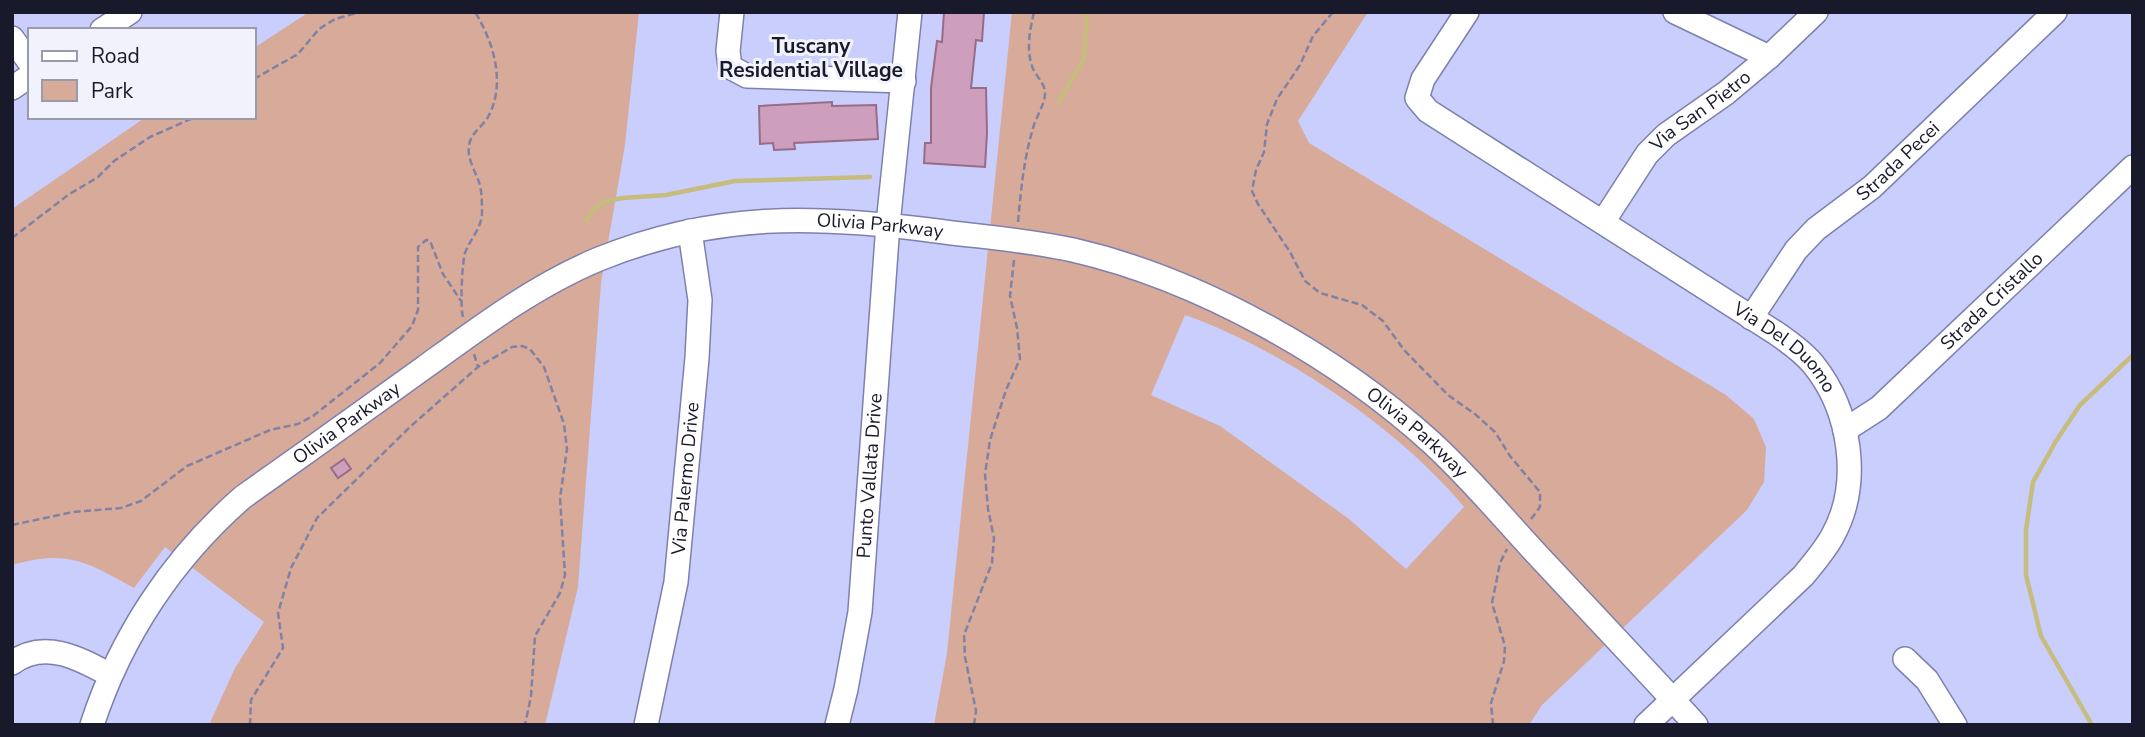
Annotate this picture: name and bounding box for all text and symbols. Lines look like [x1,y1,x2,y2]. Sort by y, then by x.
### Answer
legend [28,28,256,119]
district label: Tuscany Residential Village [719,32,903,84]
text: Road [91,42,140,70]
street label: Via San Pietro [1643,64,1757,158]
text: Park [91,77,133,105]
street label: Strada Pecei [1851,116,1946,207]
street label: Olivia Parkway [816,208,945,245]
street label: Strada Cristallo [1935,246,2049,356]
street label: Via Del Duomo [1727,295,1842,397]
street label: Olivia Parkway [287,376,406,471]
street label: Olivia Parkway [1361,381,1474,484]
street label: Punto Vallata Drive [851,392,889,559]
street label: Via Palermo Drive [665,401,706,557]

